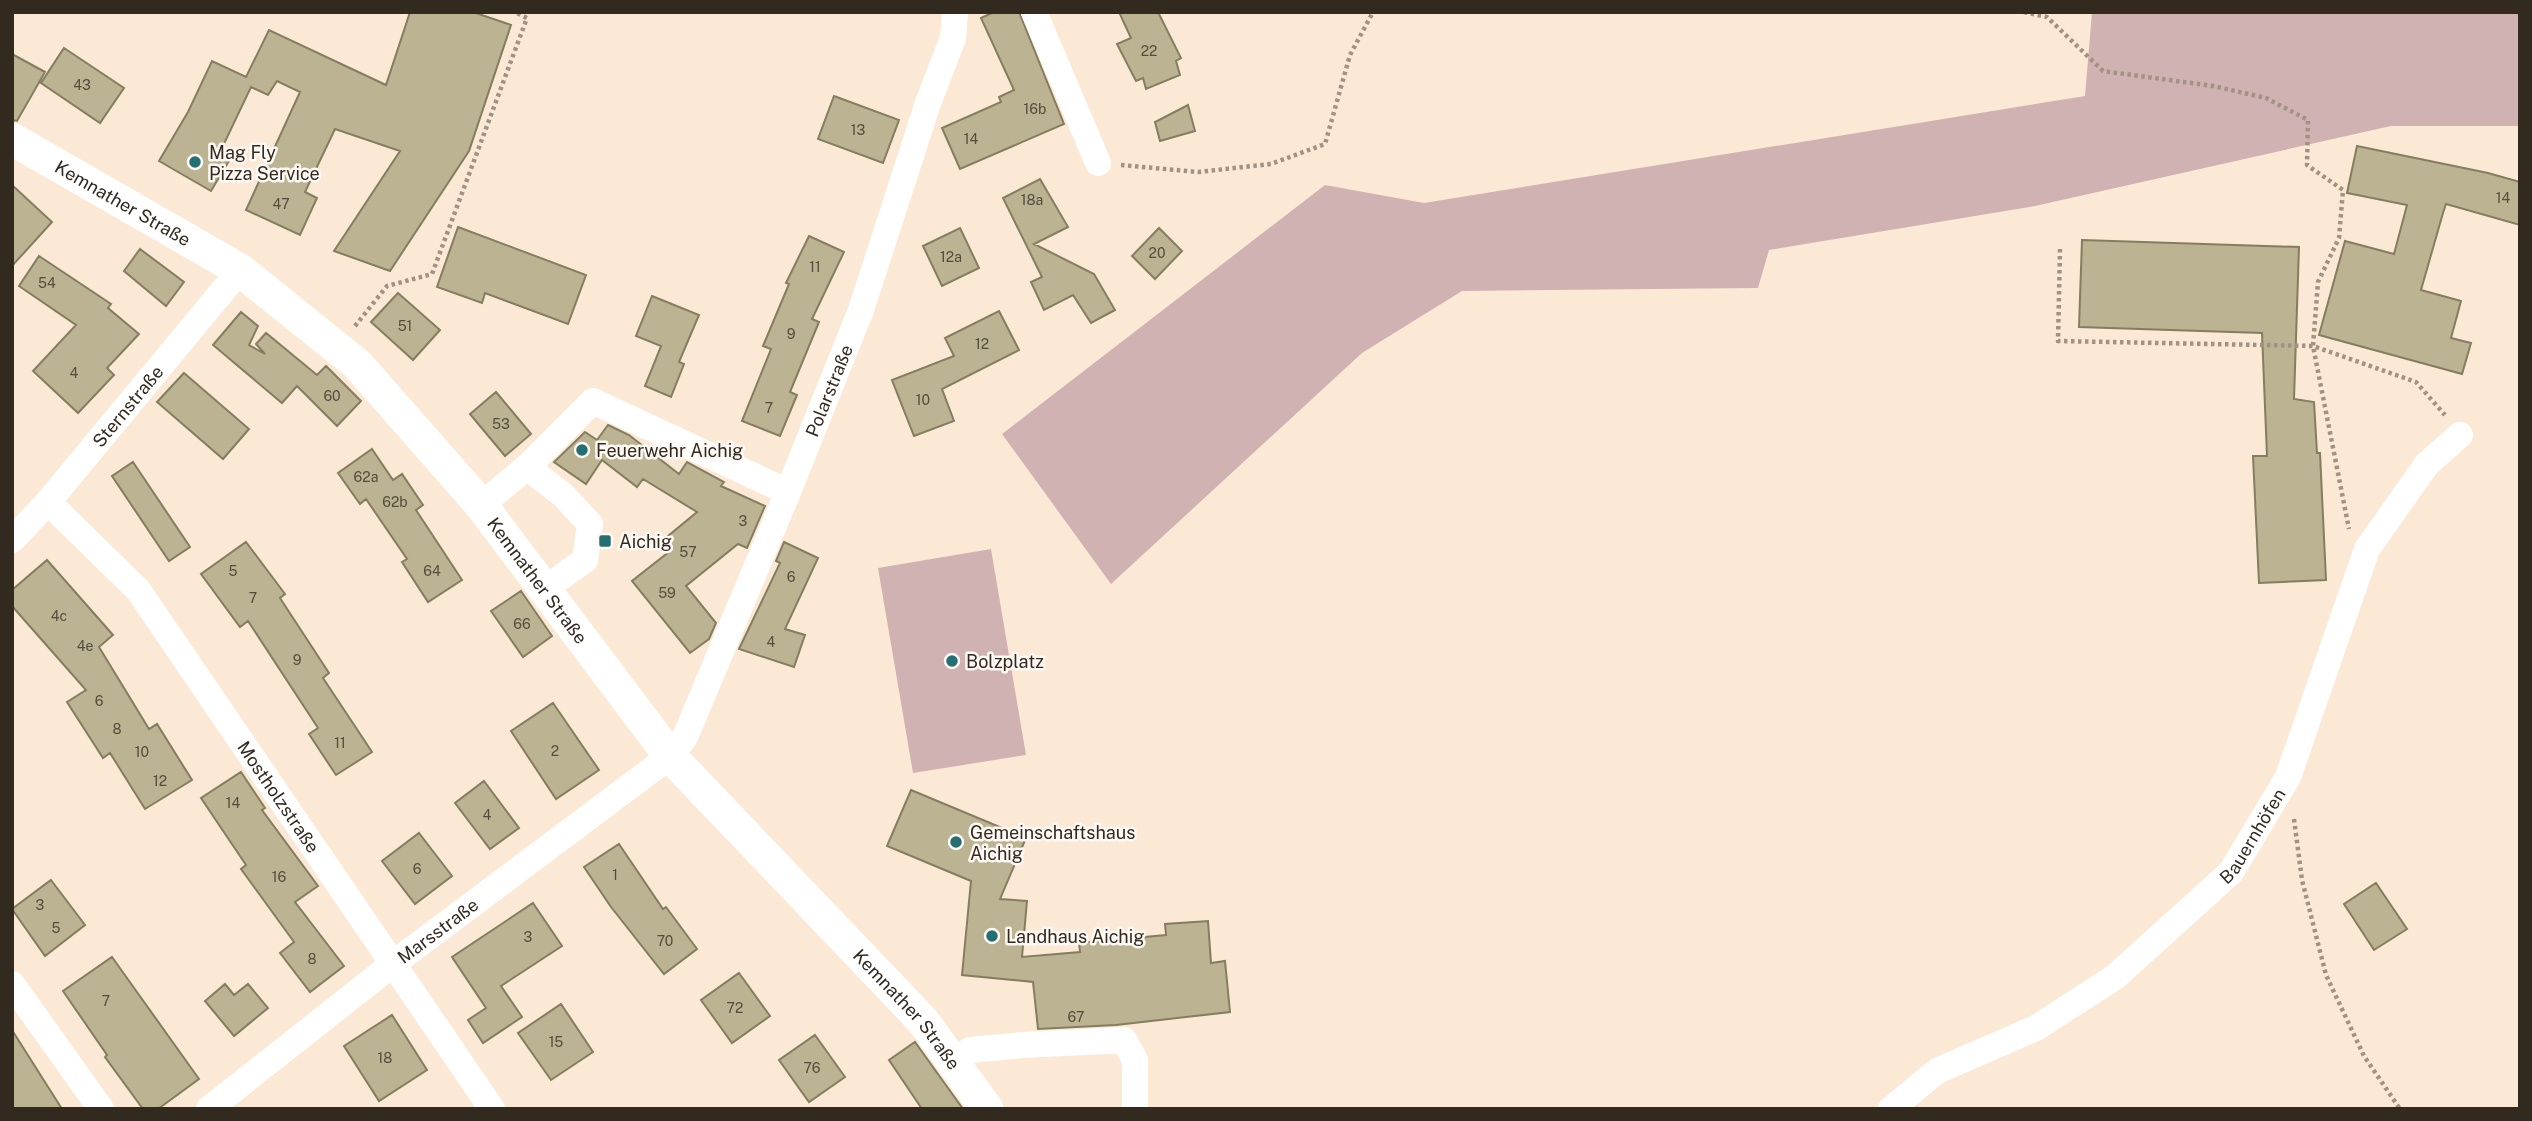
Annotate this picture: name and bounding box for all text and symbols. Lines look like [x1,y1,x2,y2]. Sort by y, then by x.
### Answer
house number: 22 [1141,43,1157,59]
house number: 43 [73,77,91,93]
house number: 16b [1024,101,1046,117]
house number: 13 [851,122,865,138]
house number: 14 [964,131,978,147]
place label: Mag Fly Pizza Service [209,142,320,184]
marker: Mag Fly Pizza Service [187,154,203,170]
street label: Kemnather Straße [52,156,194,250]
house number: 14 [2496,190,2510,206]
house number: 18a [1021,192,1043,208]
house number: 47 [272,196,290,212]
house number: 20 [1149,245,1165,261]
house number: 12a [940,249,962,265]
house number: 11 [809,259,821,275]
house number: 54 [38,275,56,291]
house number: 51 [398,318,412,334]
house number: 9 [787,326,796,342]
house number: 12 [975,336,989,352]
street label: Polarstraße [801,341,857,440]
street label: Sternstraße [88,361,167,451]
house number: 4 [70,365,79,381]
house number: 60 [323,388,341,404]
house number: 10 [916,392,930,408]
house number: 7 [765,400,773,416]
house number: 53 [492,416,510,432]
place label: Feuerwehr Aichig [596,440,743,461]
marker: Feuerwehr Aichig [574,442,590,458]
house number: 62a [354,469,378,485]
house number: 62b [382,494,408,510]
street label: Kemnather Straße [483,513,592,648]
house number: 3 [739,513,748,529]
place label: Aichig [619,531,672,552]
marker: Aichig [597,533,613,549]
house number: 57 [679,544,697,560]
house number: 5 [229,563,238,579]
house number: 64 [423,563,441,579]
house number: 6 [787,569,796,585]
house number: 59 [658,585,676,601]
house number: 7 [249,590,257,606]
house number: 4c [51,608,67,624]
house number: 66 [513,616,531,632]
house number: 4 [767,634,776,650]
house number: 4e [77,638,93,654]
place label: Bolzplatz [966,651,1044,672]
house number: 9 [293,652,302,668]
marker: Bolzplatz [944,653,960,669]
house number: 6 [95,693,104,709]
house number: 8 [112,721,122,737]
house number: 11 [334,735,346,751]
street label: Mostholzstraße [234,737,324,856]
house number: 2 [551,743,559,759]
house number: 10 [135,744,149,760]
house number: 12 [153,773,167,789]
street label: Bauernhöfen [2215,784,2289,888]
house number: 14 [226,795,240,811]
house number: 4 [483,807,492,823]
place label: Gemeinschaftshaus Aichig [970,822,1135,864]
marker: Gemeinschaftshaus Aichig [948,834,964,850]
house number: 6 [413,861,422,877]
house number: 1 [612,867,618,883]
house number: 16 [272,869,286,885]
street label: Marsstraße [393,893,482,967]
house number: 3 [36,897,45,913]
house number: 5 [52,920,61,936]
place label: Landhaus Aichig [1006,926,1144,947]
marker: Landhaus Aichig [984,928,1000,944]
house number: 3 [524,929,533,945]
house number: 70 [657,933,673,949]
street label: Kemnather Straße [849,944,965,1073]
house number: 8 [307,951,317,967]
house number: 7 [102,993,110,1009]
house number: 72 [727,1000,743,1016]
house number: 67 [1068,1009,1084,1025]
house number: 15 [549,1034,563,1050]
house number: 18 [378,1050,392,1066]
house number: 76 [804,1060,821,1076]

